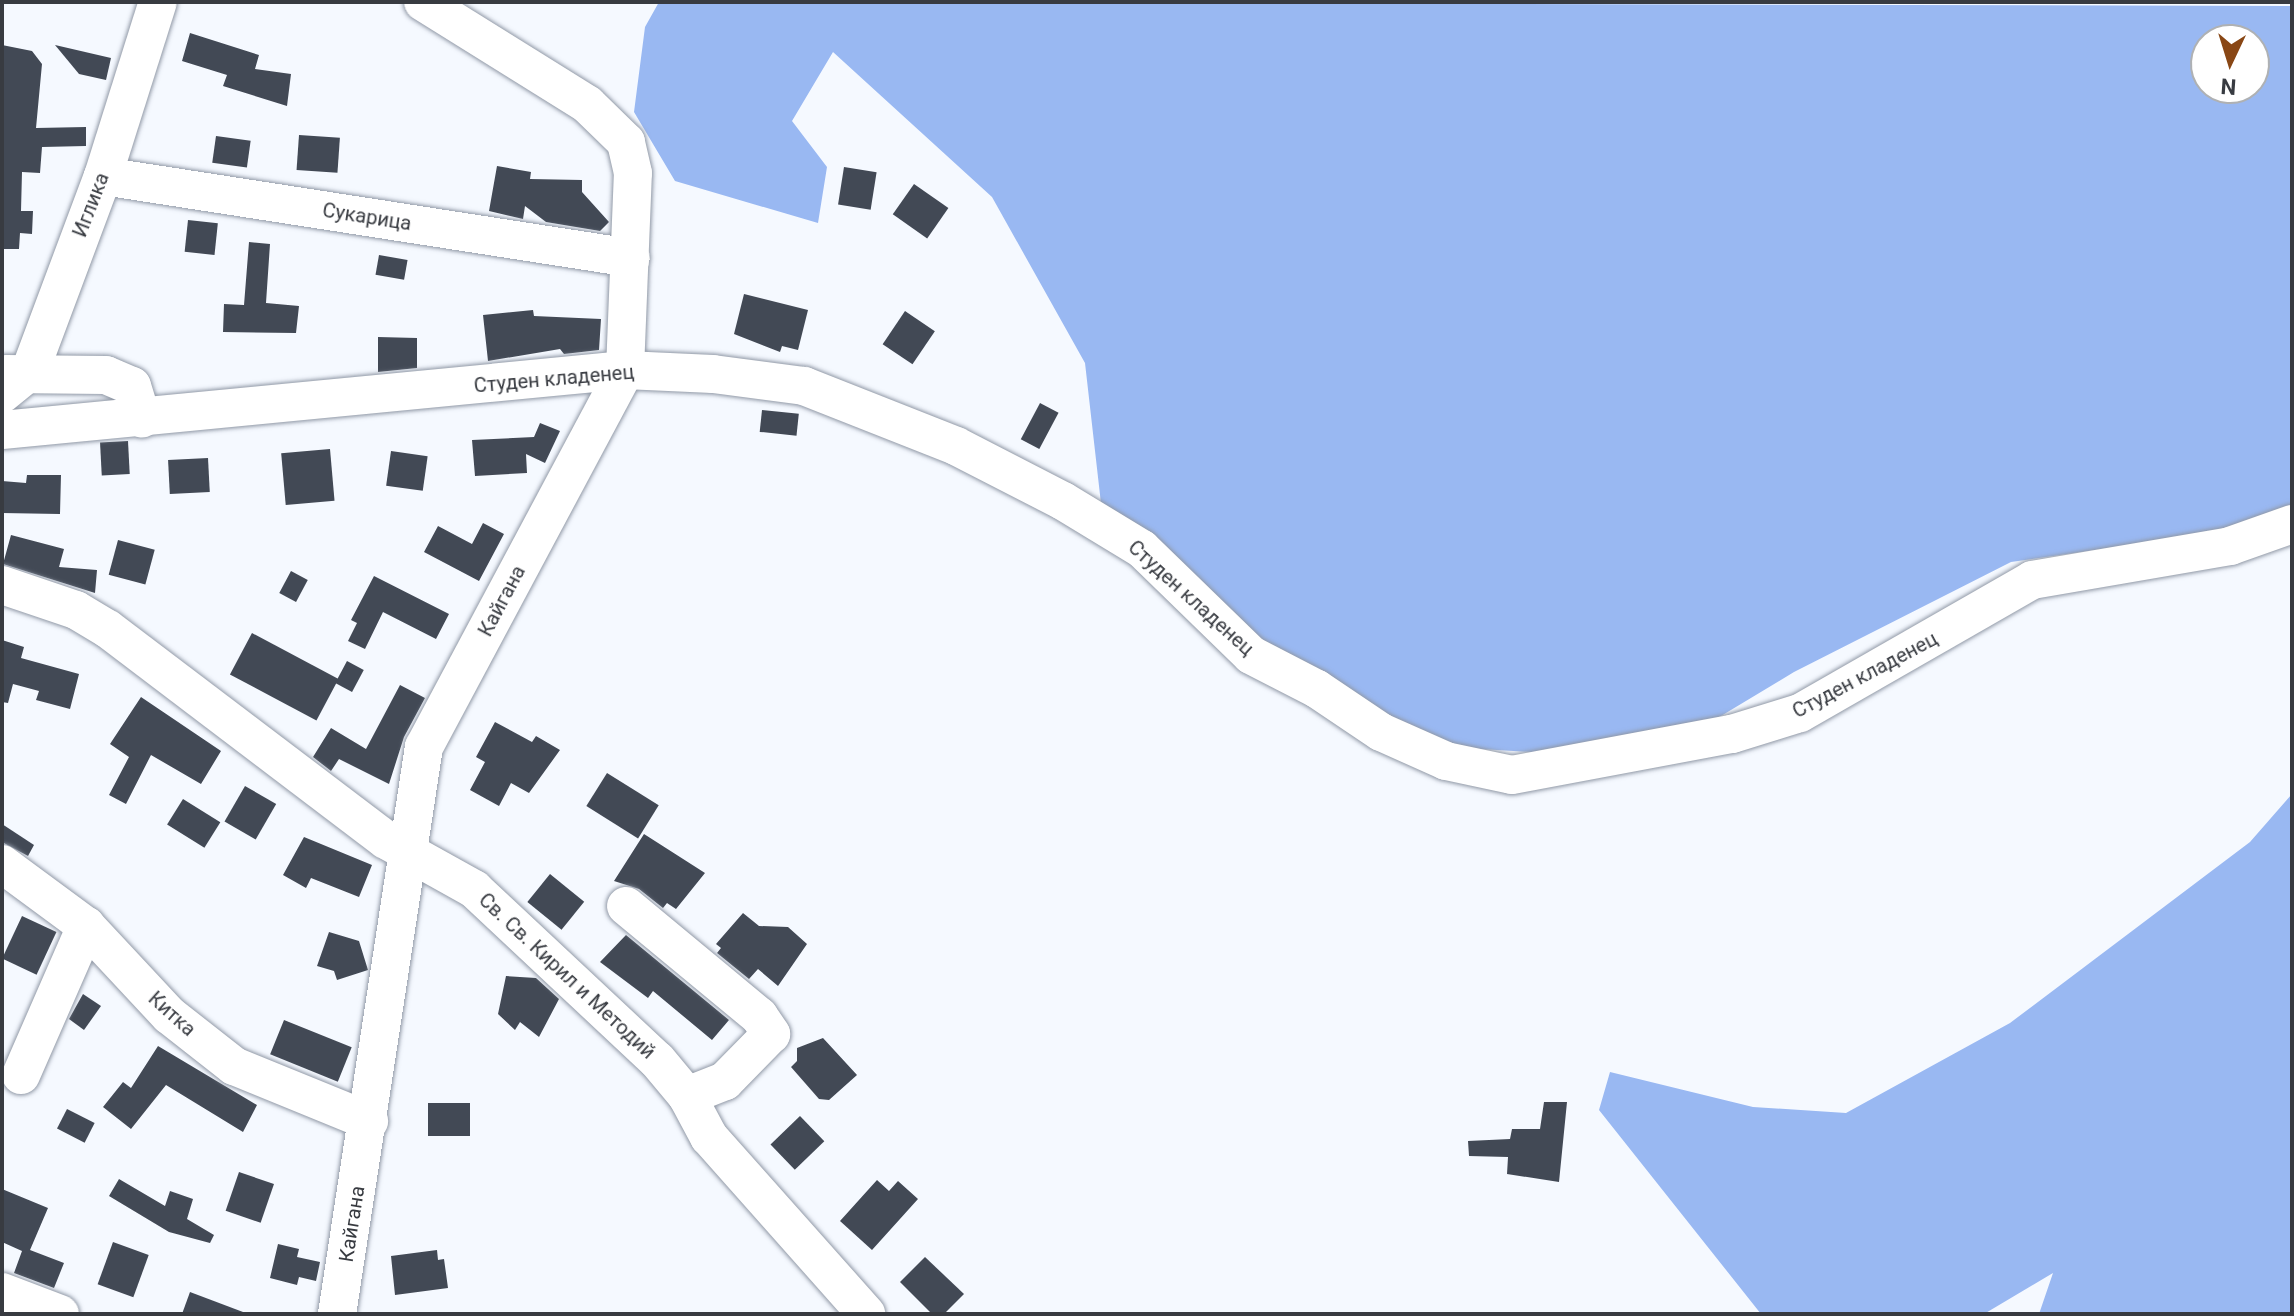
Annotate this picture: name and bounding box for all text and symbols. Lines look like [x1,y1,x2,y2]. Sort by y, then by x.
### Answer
north arrow [2190,24,2270,104]
text: N [2220,73,2237,99]
street label: Иглика [68,169,114,241]
street label: Сукарица [321,198,413,236]
street label: Студен кладенец [473,360,635,398]
street label: Студен кладенец [1123,535,1259,661]
street label: Кайгана [473,561,531,641]
street label: Студен кладенец [1788,627,1942,723]
street label: Св. Св. Кирил и Методий [474,888,660,1064]
street label: Китка [143,987,201,1041]
street label: Кайгана [334,1184,370,1264]

